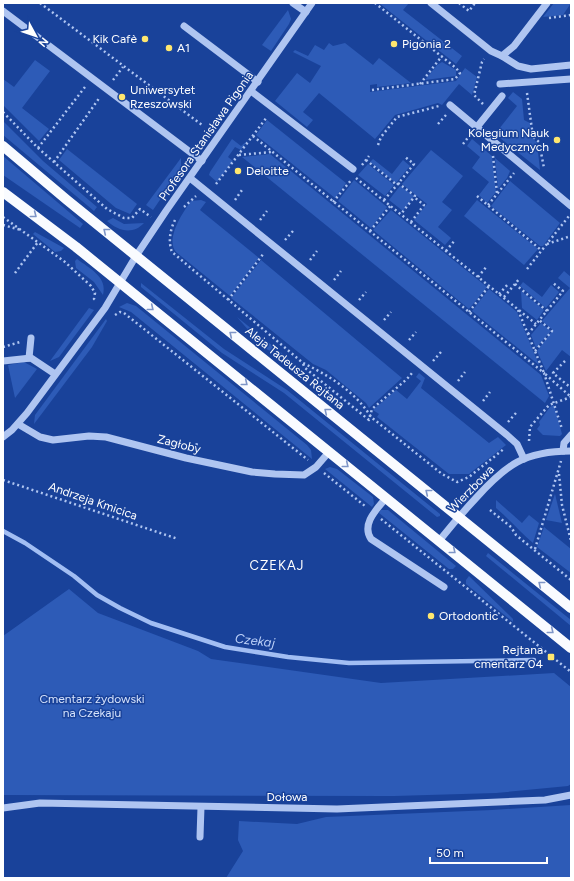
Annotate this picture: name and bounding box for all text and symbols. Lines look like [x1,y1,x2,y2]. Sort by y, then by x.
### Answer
north arrow [16,16,56,56]
place label: Kik Cafè [92,32,137,46]
marker: Kik Cafè [140,34,150,44]
text: N [36,35,51,50]
place label: Pigonia 2 [402,37,451,51]
marker: Pigonia 2 [389,39,399,49]
place label: A1 [177,41,190,55]
marker: A1 [164,43,174,53]
street label: Profesora Stanisława Pigonia [156,69,256,203]
place label: Uniwersytet Rzeszowski [130,83,196,111]
marker: Uniwersytet Rzeszowski [117,92,127,102]
place label: Kolegium Nauk Medycznych [468,126,549,154]
marker: Kolegium Nauk Medycznych [552,135,562,145]
place label: Deloitte [246,164,289,178]
marker: Deloitte [233,166,243,176]
one-way arrow [30,210,37,217]
one-way arrow [103,229,110,236]
one-way arrow [147,303,154,310]
street label: Aleja Tadeusza Rejtana [243,324,347,412]
one-way arrow [230,331,237,338]
one-way arrow [240,379,248,386]
one-way arrow [325,408,332,415]
street label: Zagłoby [156,432,203,456]
one-way arrow [341,461,349,468]
street label: Wierzbowa [445,463,497,515]
street label: Andrzeja Kmicica [47,479,139,523]
one-way arrow [426,490,433,497]
one-way arrow [448,547,455,554]
district label: CZEKAJ [250,558,304,573]
one-way arrow [538,581,545,588]
place label: Ortodontic [439,609,499,623]
marker: Ortodontic [426,611,436,621]
one-way arrow [546,627,553,634]
water label: Czekaj [234,631,276,650]
place label: Rejtana cmentarz 04 [474,643,544,671]
marker: Rejtana cmentarz 04 [546,652,556,662]
park label: Cmentarz żydowski na Czekaju [39,692,145,720]
street label: Dołowa [267,790,307,804]
scale bar [430,839,547,865]
text: 50 m [436,846,464,860]

